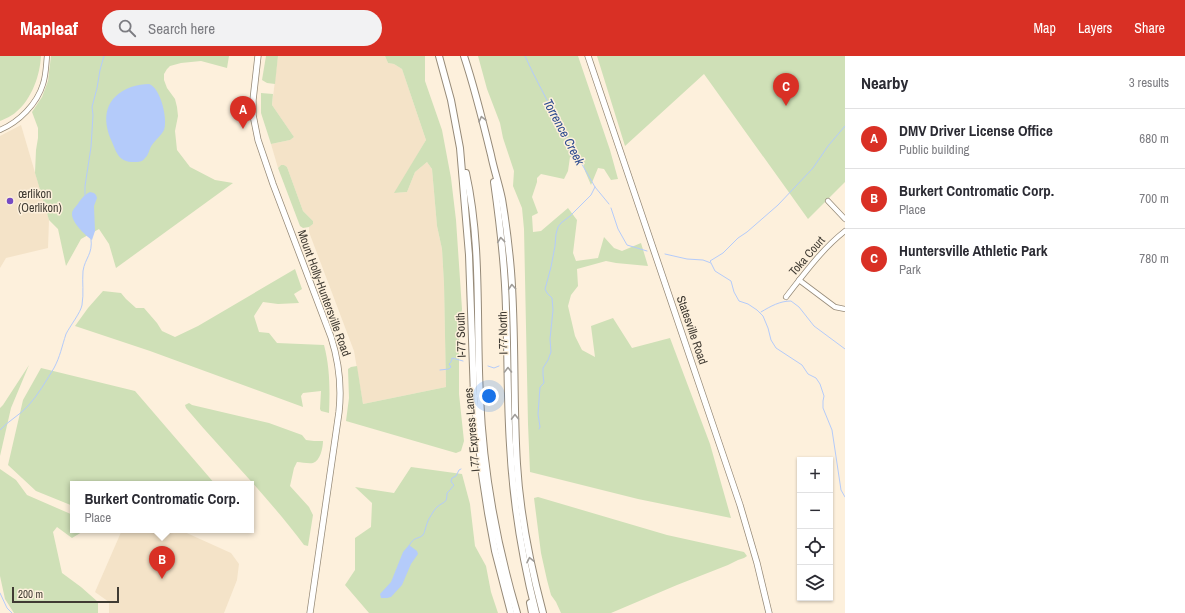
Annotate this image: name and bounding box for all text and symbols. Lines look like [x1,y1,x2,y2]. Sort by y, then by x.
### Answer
search box [102,10,382,46]
text: Mapleaf [20,15,78,41]
icon: search [116,17,138,39]
text: Search here [148,18,215,39]
text: Map [1034,19,1056,37]
text: Layers [1078,19,1112,37]
text: Share [1134,19,1165,37]
text: Nearby [861,71,908,94]
pin: C [773,73,799,106]
text: 3 results [1129,74,1169,91]
pin: A [230,96,256,129]
water label: Torrence Creek [539,96,589,169]
one-way arrow [479,115,487,122]
text: DMV Driver License Office [899,120,1053,141]
text: A [870,130,878,147]
text: 680 m [1139,130,1169,147]
text: Public building [899,141,970,158]
text: Burkert Contromatic Corp. [899,180,1054,201]
place label: œrlikon (Oerlikon) [18,186,62,216]
text: B [870,190,878,207]
text: 700 m [1139,190,1169,207]
marker: œrlikon (Oerlikon) [5,196,15,206]
text: Place [899,201,926,218]
street label: Mount Holly-Huntersville Road [294,228,354,358]
street label: Toka Court [785,233,829,279]
one-way arrow [497,237,506,243]
text: Huntersville Athletic Park [899,240,1048,261]
text: C [870,250,878,267]
text: 780 m [1139,250,1169,267]
text: Park [899,261,921,278]
one-way arrow [508,284,516,290]
street label: Statesville Road [673,294,711,366]
street label: I 77 North [495,311,511,355]
street label: I-77 South [452,312,470,358]
one-way arrow [504,367,512,373]
your location [479,386,499,406]
street label: I 77 Express Lanes [460,387,484,473]
one-way arrow [511,414,519,420]
map controls [797,457,833,601]
button: + [797,457,833,493]
popup [70,481,254,533]
text: Burkert Contromatic Corp. [84,488,240,509]
button: − [797,493,833,529]
text: Place [84,509,111,526]
button: locate [797,529,833,565]
pin: B [149,546,175,579]
one-way arrow [527,557,535,563]
button: layers [797,565,833,601]
scale bar [12,585,119,604]
text: 200 m [18,587,43,601]

